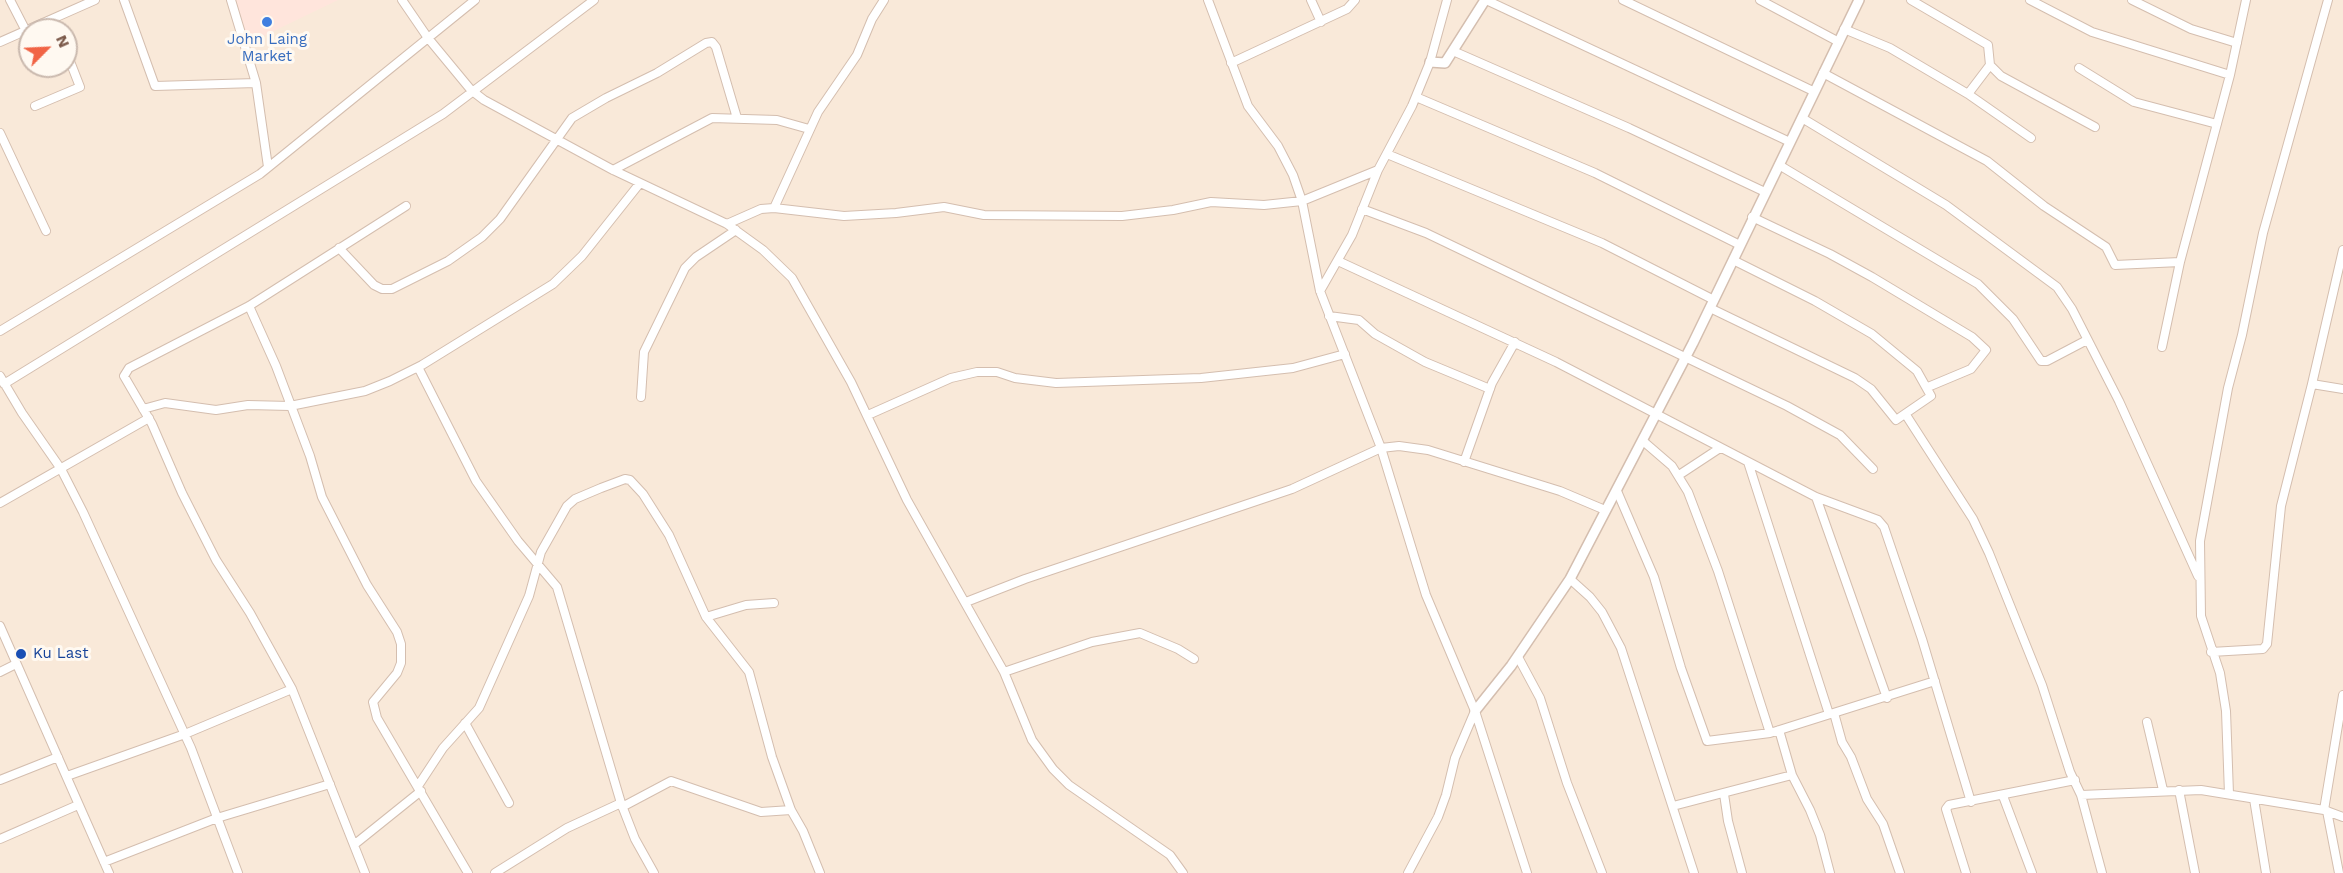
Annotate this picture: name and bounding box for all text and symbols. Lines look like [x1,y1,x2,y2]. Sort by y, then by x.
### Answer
marker: John Laing Market [260,15,274,29]
north arrow [18,18,78,78]
place label: John Laing Market [227,31,307,66]
text: N [52,32,74,51]
place label: Ku Last [33,645,88,663]
marker: Ku Last [14,647,28,661]

